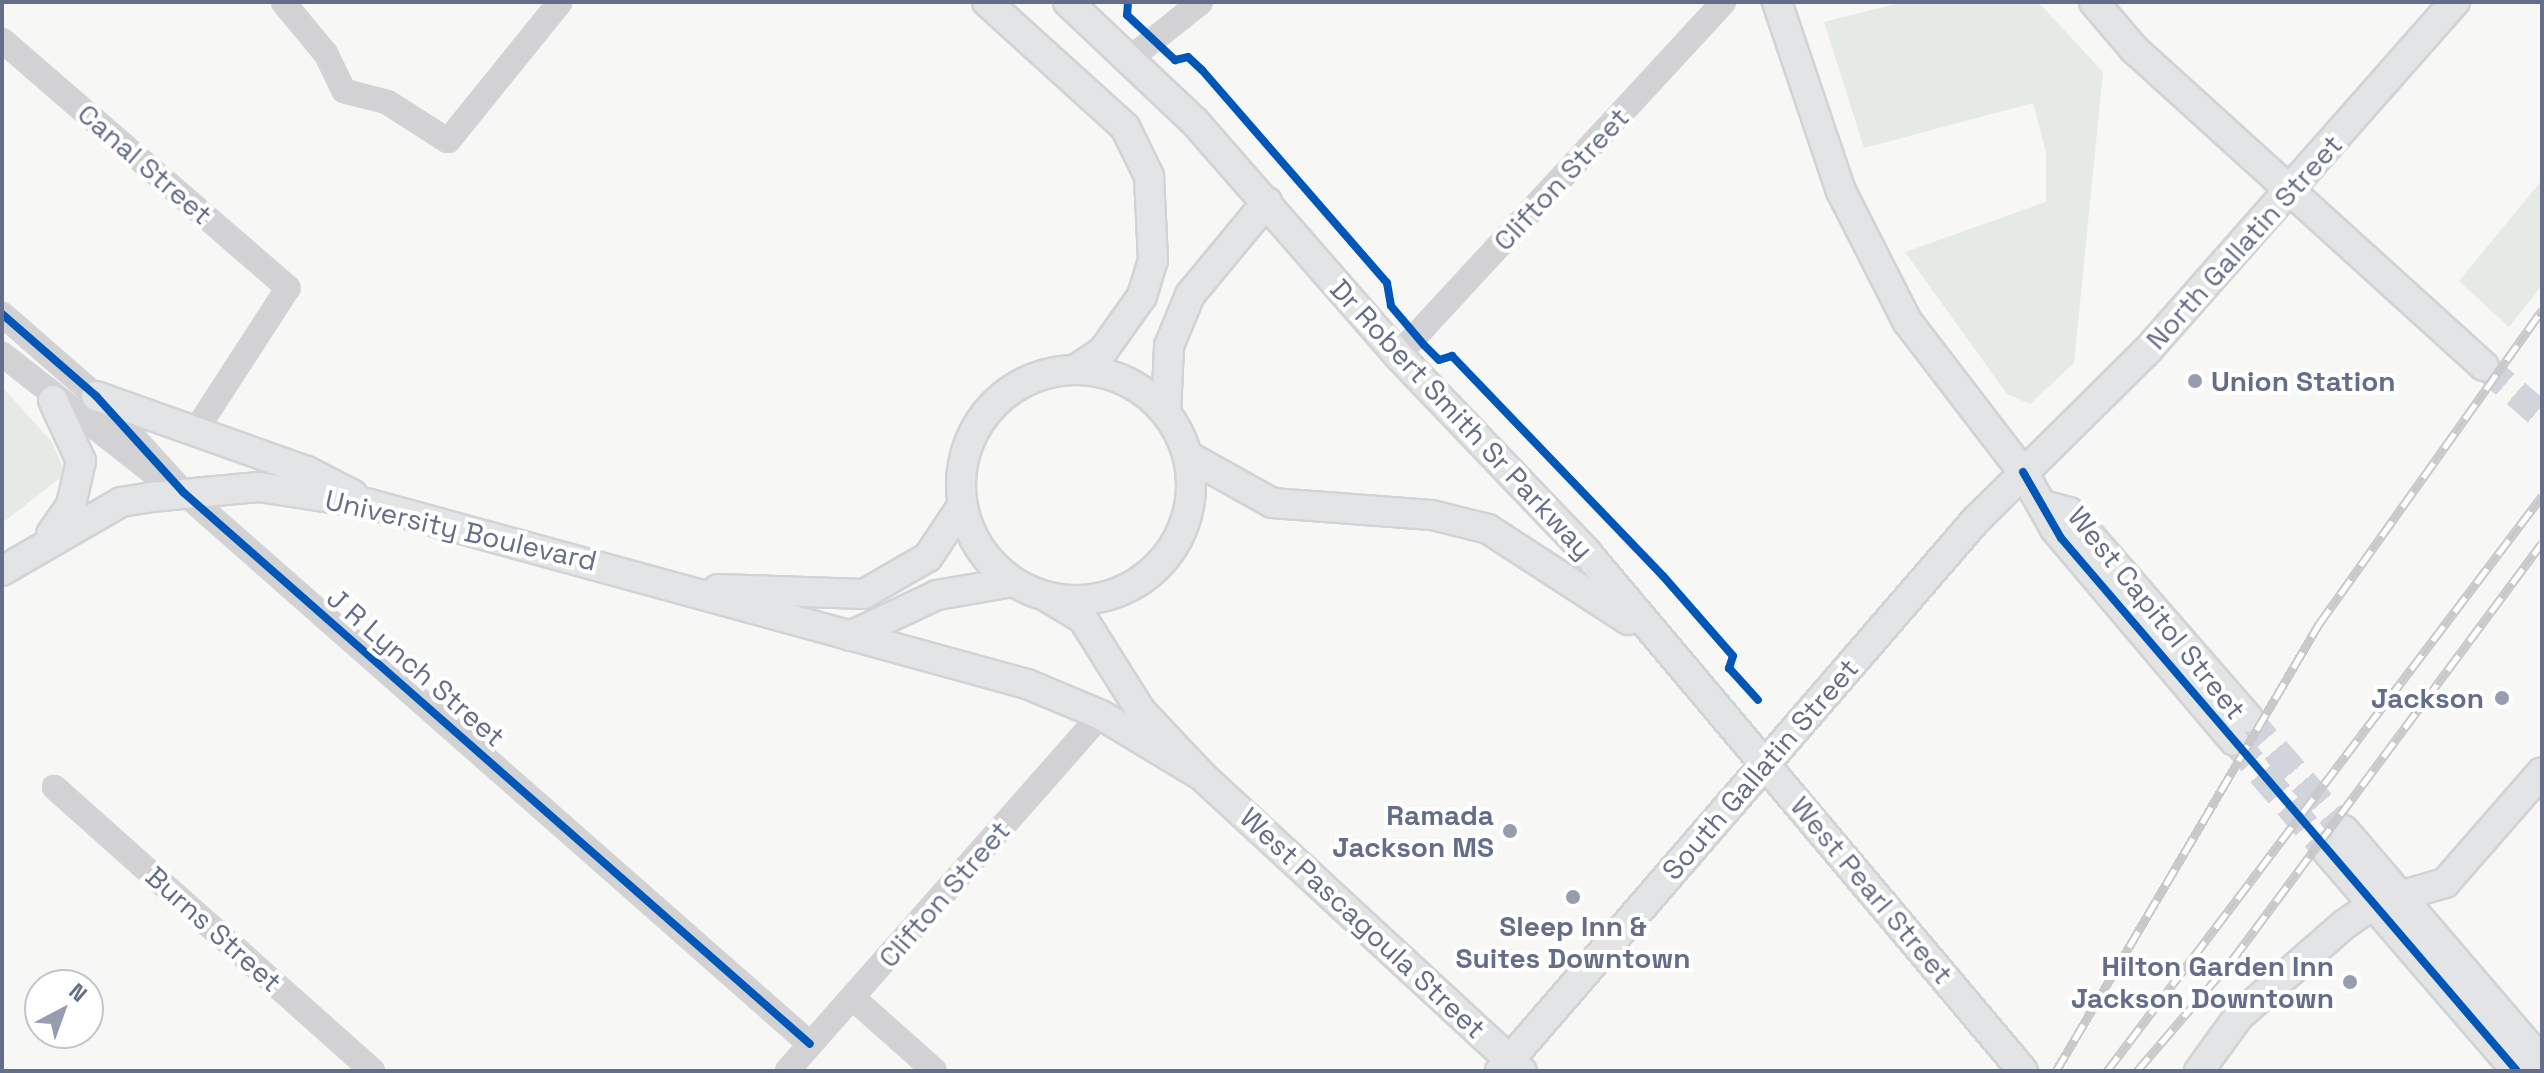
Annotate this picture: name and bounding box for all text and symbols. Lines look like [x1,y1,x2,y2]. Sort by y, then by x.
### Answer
street label: Canal Street [71,97,219,231]
street label: Clifton Street [1486,101,1636,257]
street label: North Gallatin Street [2139,128,2349,356]
street label: Dr Robert Smith Sr Parkway [1324,272,1600,566]
place label: Union Station [2211,364,2396,398]
marker: Union Station [2186,372,2204,390]
street label: University Boulevard [322,482,600,578]
street label: West Capitol Street [2061,500,2253,726]
street label: J R Lynch Street [320,581,512,753]
street label: South Gallatin Street [1655,652,1865,886]
place label: Jackson [2371,681,2484,715]
marker: Jackson [2491,687,2513,709]
street label: West Pearl Street [1784,789,1960,991]
place label: Ramada Jackson MS [1332,798,1494,864]
street label: West Pascagoula Street [1233,801,1493,1045]
street label: Clifton Street [871,814,1017,974]
marker: Ramada Jackson MS [1501,822,1519,840]
street label: Burns Street [139,859,289,999]
marker: Sleep Inn & Suites Downtown [1564,888,1582,906]
place label: Sleep Inn & Suites Downtown [1456,909,1690,975]
place label: Hilton Garden Inn Jackson Downtown [2071,949,2334,1015]
north arrow [24,969,104,1049]
marker: Hilton Garden Inn Jackson Downtown [2341,973,2359,991]
text: N [64,977,93,1008]

